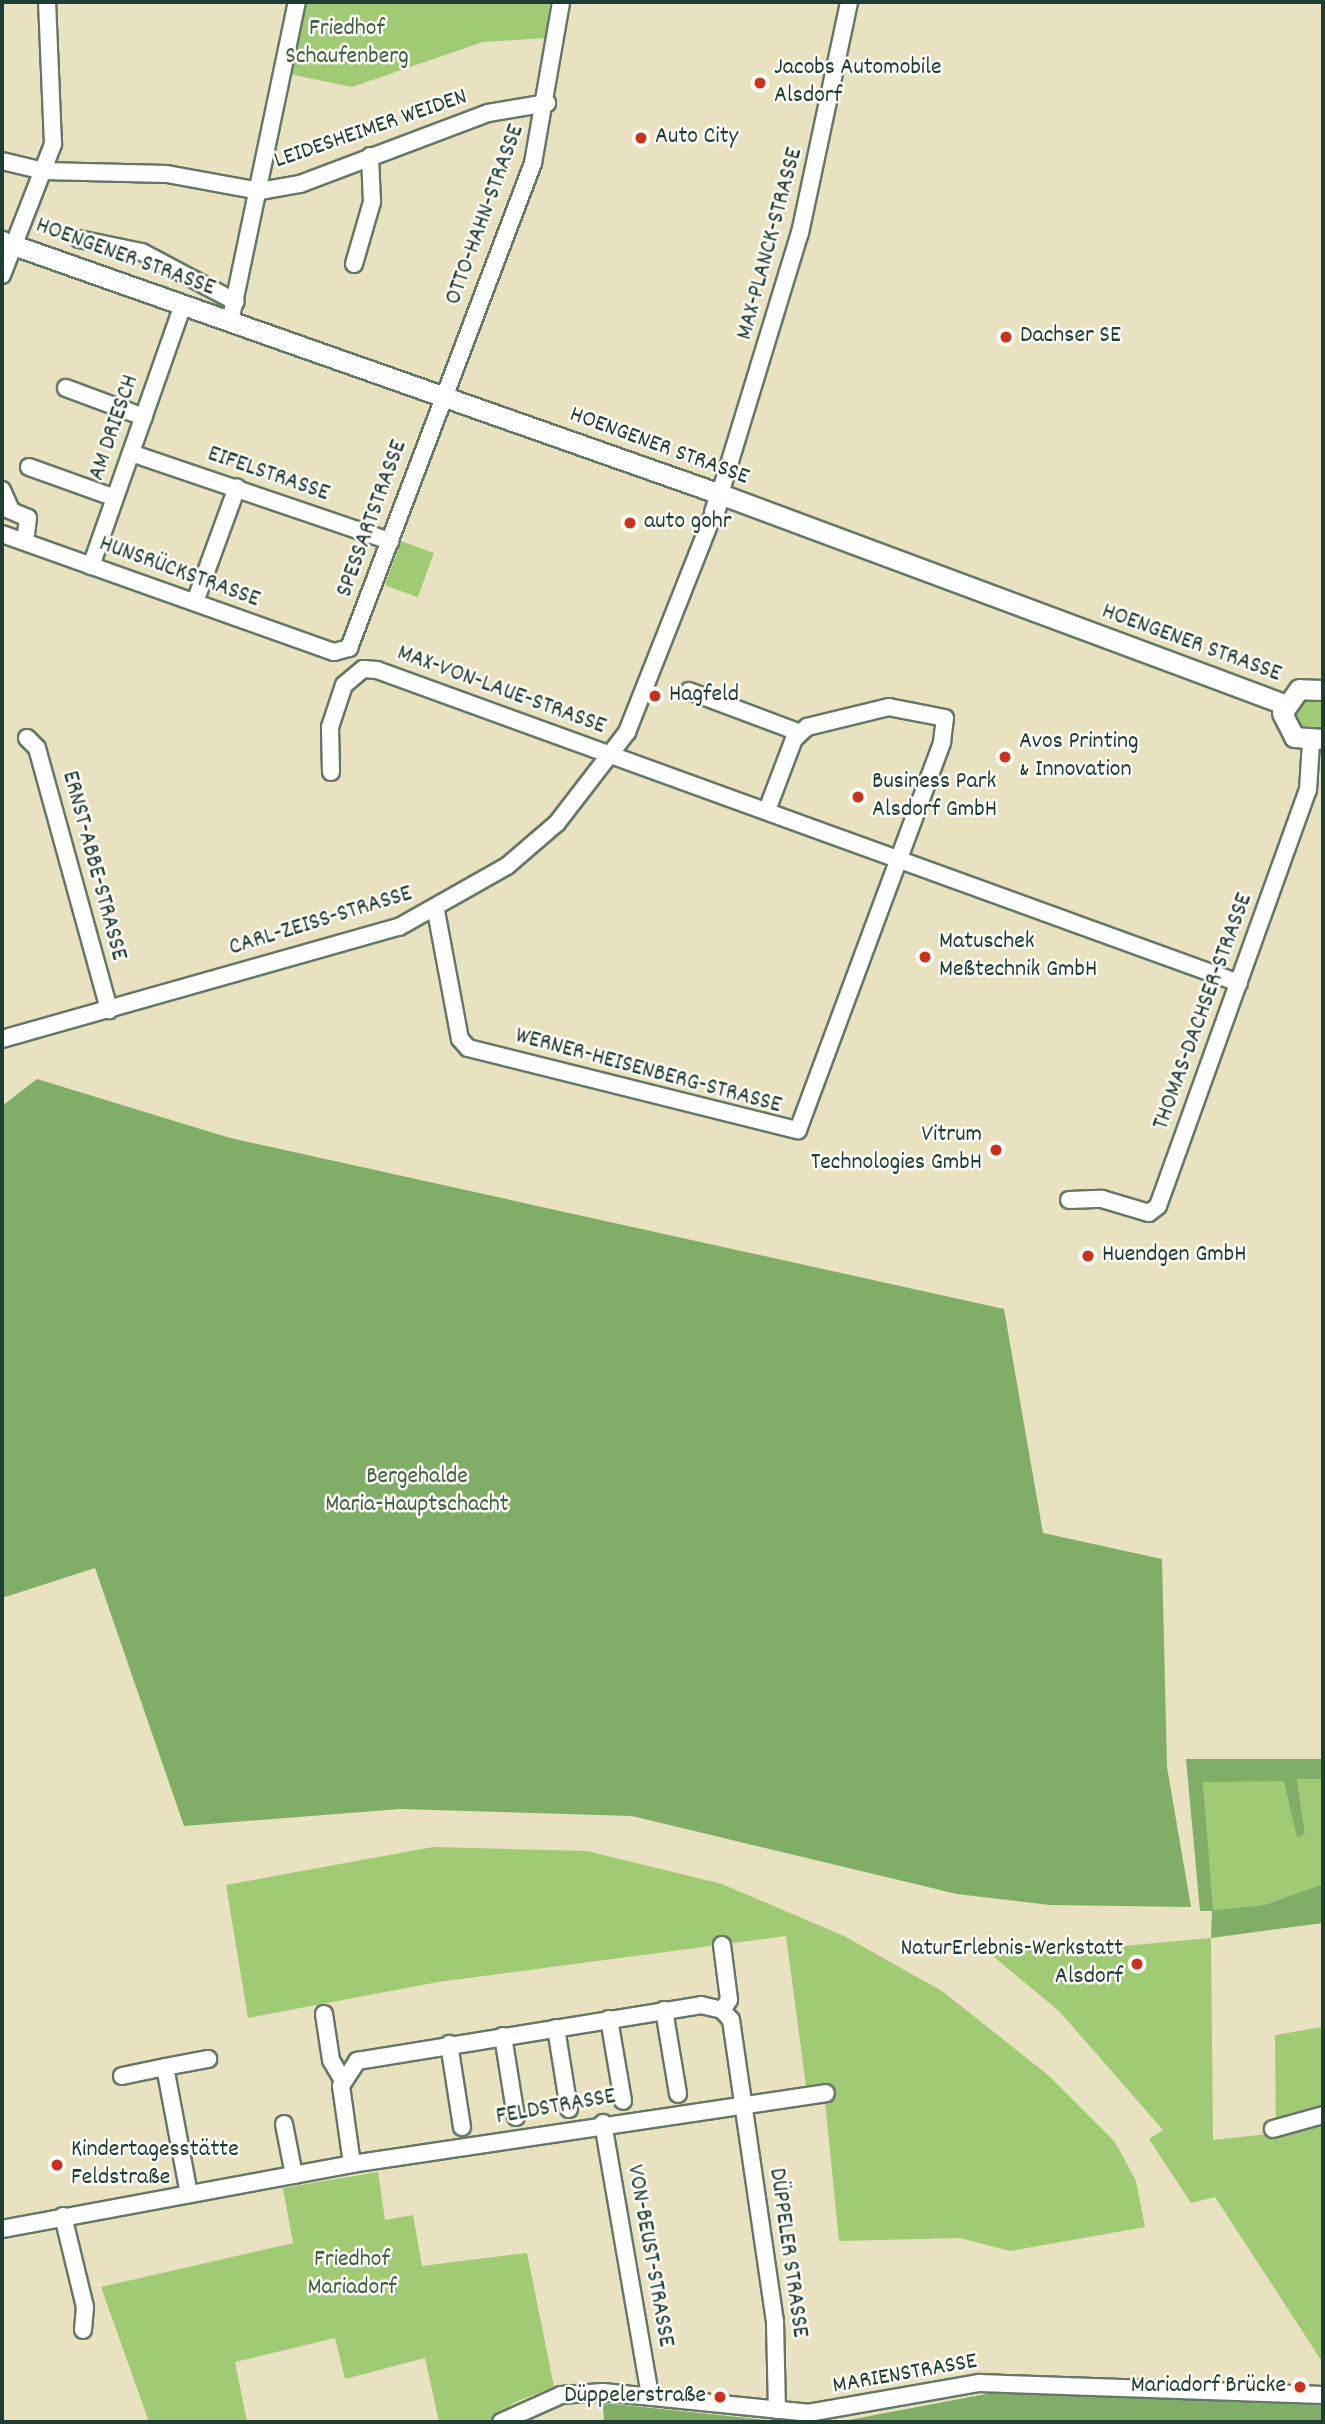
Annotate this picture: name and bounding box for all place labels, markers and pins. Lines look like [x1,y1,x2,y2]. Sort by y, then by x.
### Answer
place label: Jacobs Automobile Alsdorf [774,55,942,111]
marker: Jacobs Automobile Alsdorf [752,75,768,91]
place label: Auto City [655,124,738,152]
marker: Auto City [633,130,649,146]
place label: Dachser SE [1020,323,1121,351]
marker: Dachser SE [998,329,1014,345]
place label: auto gohr [644,509,732,537]
marker: auto gohr [622,515,638,531]
place label: Hagfeld [669,682,739,710]
marker: Hagfeld [647,688,663,704]
place label: Avos Printing & Innovation [1019,729,1139,785]
marker: Avos Printing & Innovation [997,749,1013,765]
place label: Business Park Alsdorf GmbH [872,769,997,825]
marker: Business Park Alsdorf GmbH [850,789,866,805]
place label: Matuschek Meßtechnik GmbH [939,929,1097,985]
marker: Matuschek Meßtechnik GmbH [917,949,933,965]
place label: Vitrum Technologies GmbH [811,1122,982,1178]
marker: Vitrum Technologies GmbH [988,1142,1004,1158]
place label: Huendgen GmbH [1102,1242,1246,1270]
marker: Huendgen GmbH [1080,1248,1096,1264]
place label: NaturErlebnis-Werkstatt Alsdorf [901,1936,1123,1992]
marker: NaturErlebnis-Werkstatt Alsdorf [1129,1956,1145,1972]
place label: Kindertagesstätte Feldstraße [71,2137,239,2193]
marker: Kindertagesstätte Feldstraße [49,2157,65,2173]
place label: Mariadorf Brücke [1131,2373,1286,2401]
marker: Mariadorf Brücke [1292,2379,1308,2395]
place label: Düppelerstraße [564,2383,706,2411]
marker: Düppelerstraße [712,2389,728,2405]

